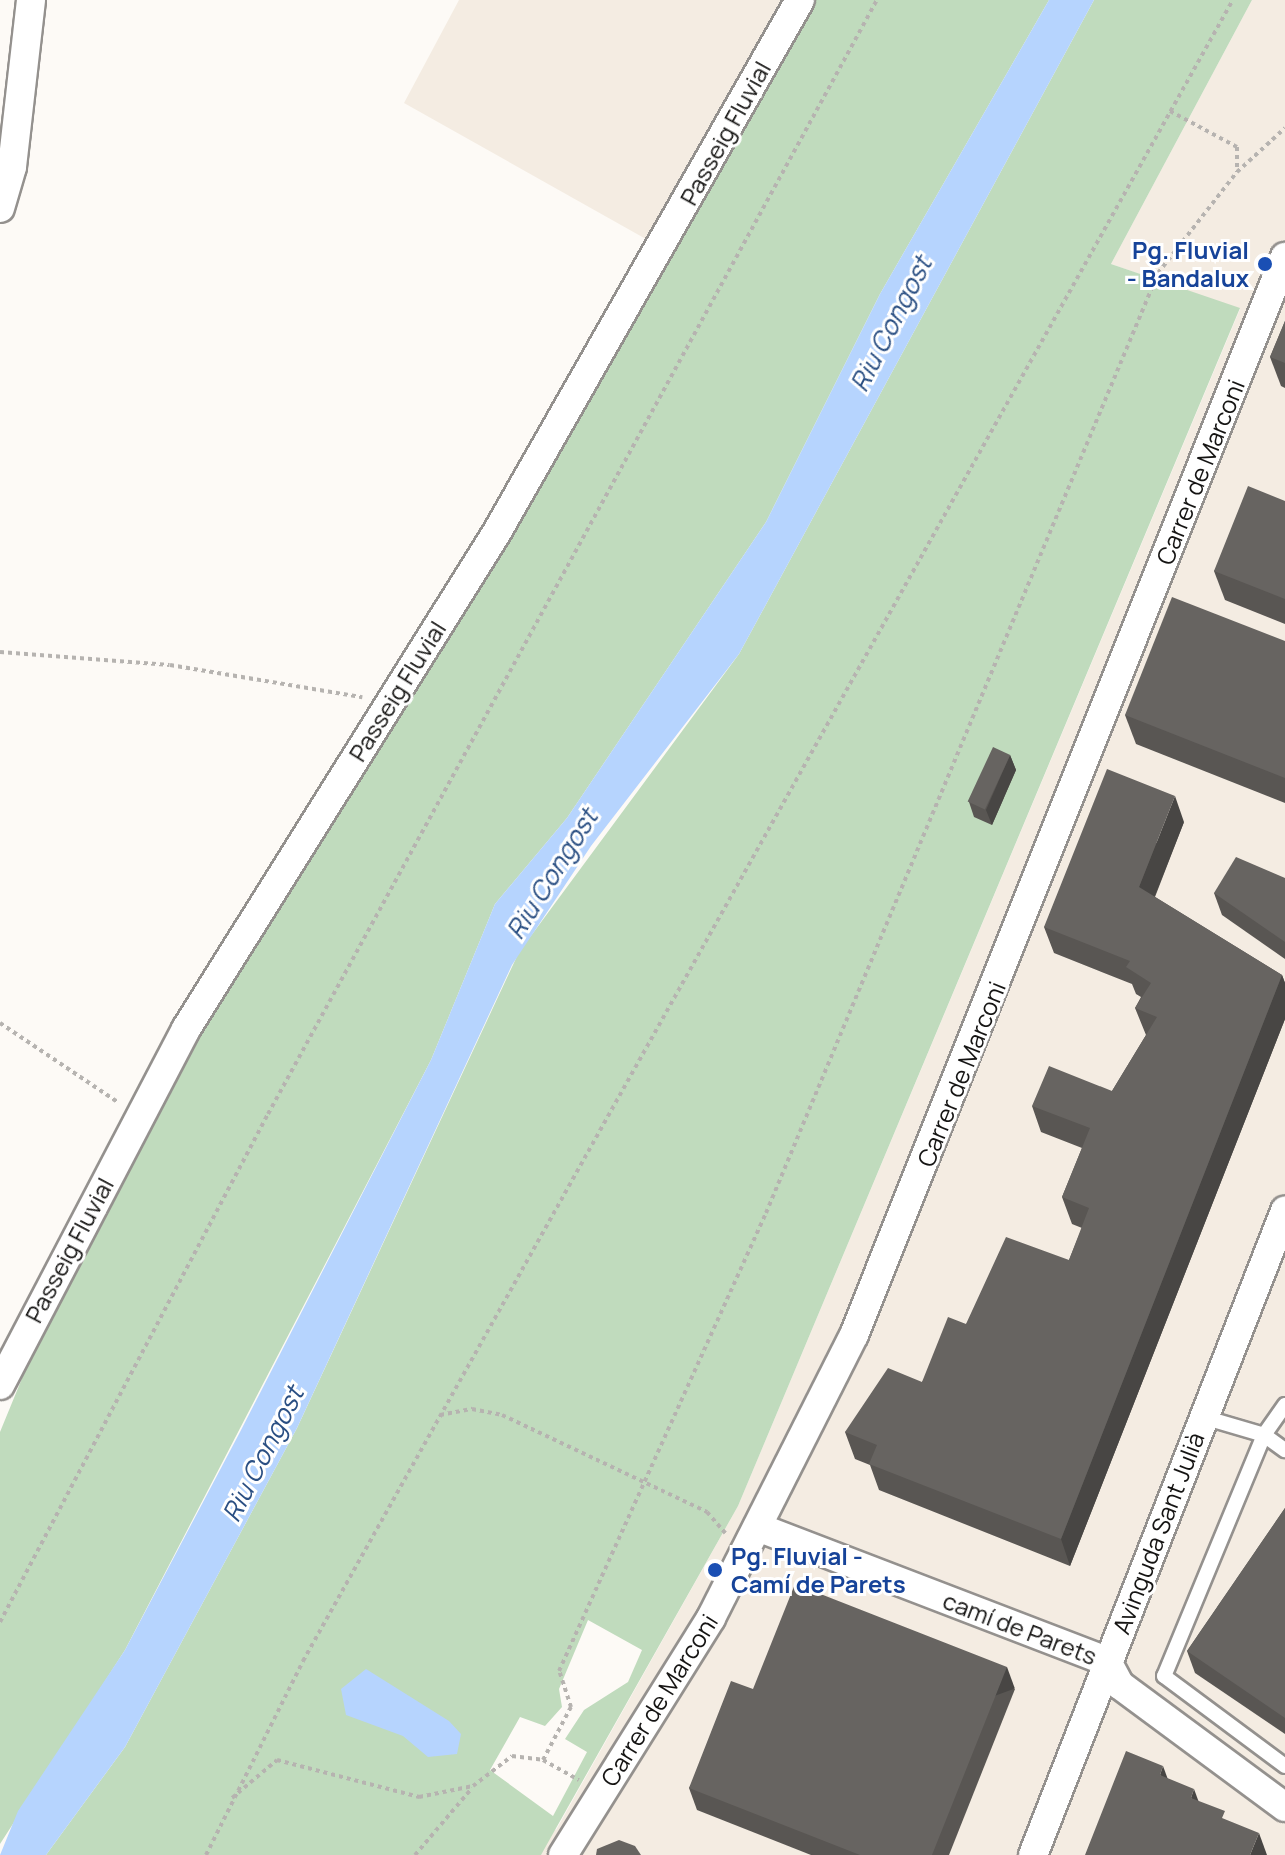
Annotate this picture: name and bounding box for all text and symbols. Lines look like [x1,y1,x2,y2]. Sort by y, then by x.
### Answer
street label: Passeig Fluvial [674,56,776,210]
place label: Pg. Fluvial - Bandalux [1127,236,1249,292]
water label: Riu Congost [844,251,938,397]
marker: Pg. Fluvial - Bandalux [1256,255,1274,273]
street label: Carrer de Marconi [1150,375,1250,569]
street label: Passeig Fluvial [342,616,452,766]
water label: Riu Congost [500,803,604,945]
street label: Carrer de Marconi [911,977,1011,1171]
street label: Passeig Fluvial [19,1173,119,1327]
water label: Riu Congost [216,1381,310,1527]
street label: Avinguda Sant Julià [1106,1428,1210,1638]
place label: Pg. Fluvial - Camí de Parets [731,1542,906,1598]
marker: Pg. Fluvial - Camí de Parets [706,1561,724,1579]
street label: camí de Parets [939,1585,1101,1671]
street label: Carrer de Marconi [595,1609,723,1791]

